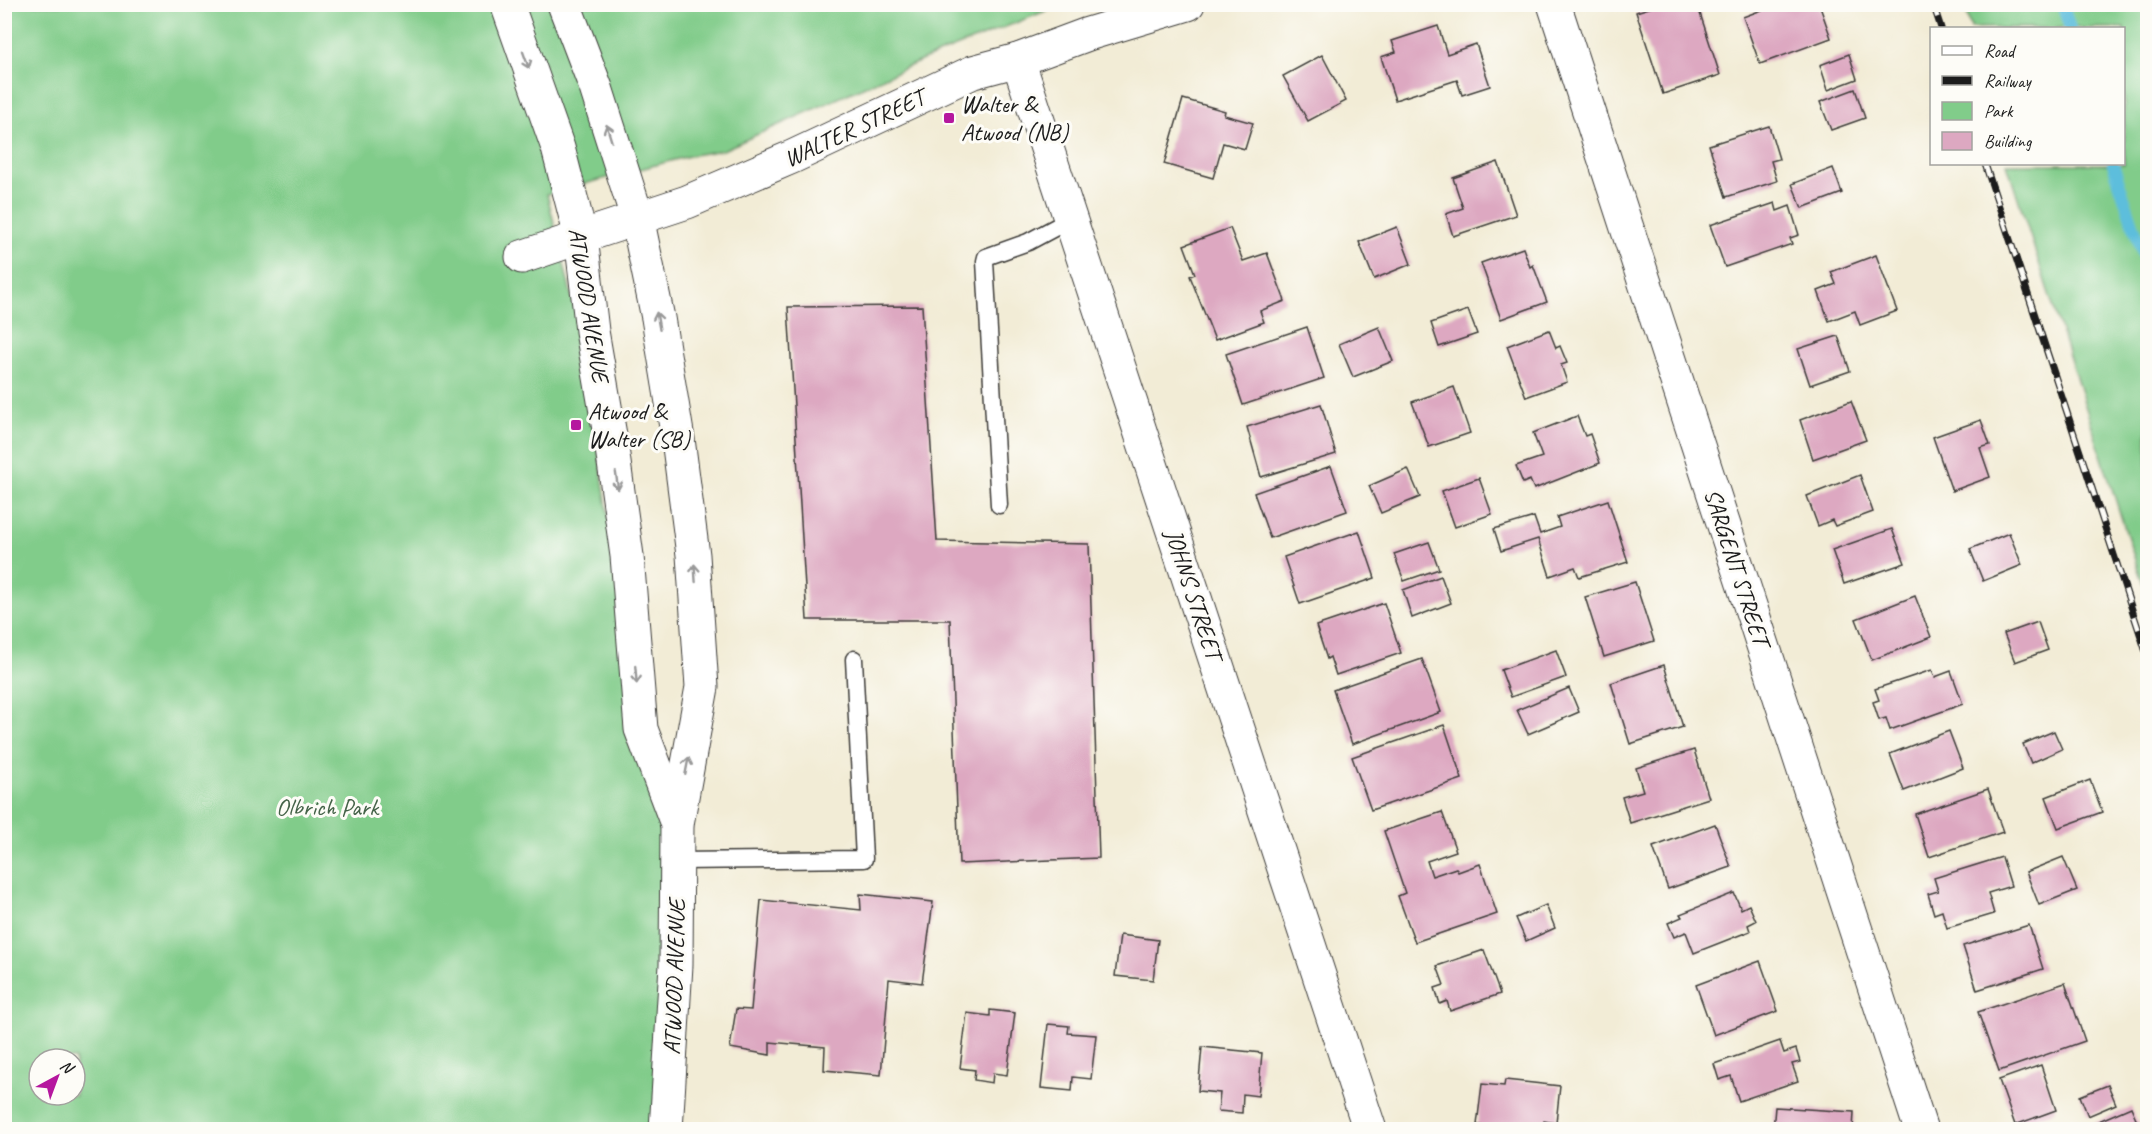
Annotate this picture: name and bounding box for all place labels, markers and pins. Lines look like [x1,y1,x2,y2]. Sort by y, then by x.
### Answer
place label: Walter & Atwood (NB) [961,89,1069,147]
marker: Walter & Atwood (NB) [942,111,956,125]
place label: Atwood & Walter (SB) [588,396,691,454]
marker: Atwood & Walter (SB) [569,418,583,432]

